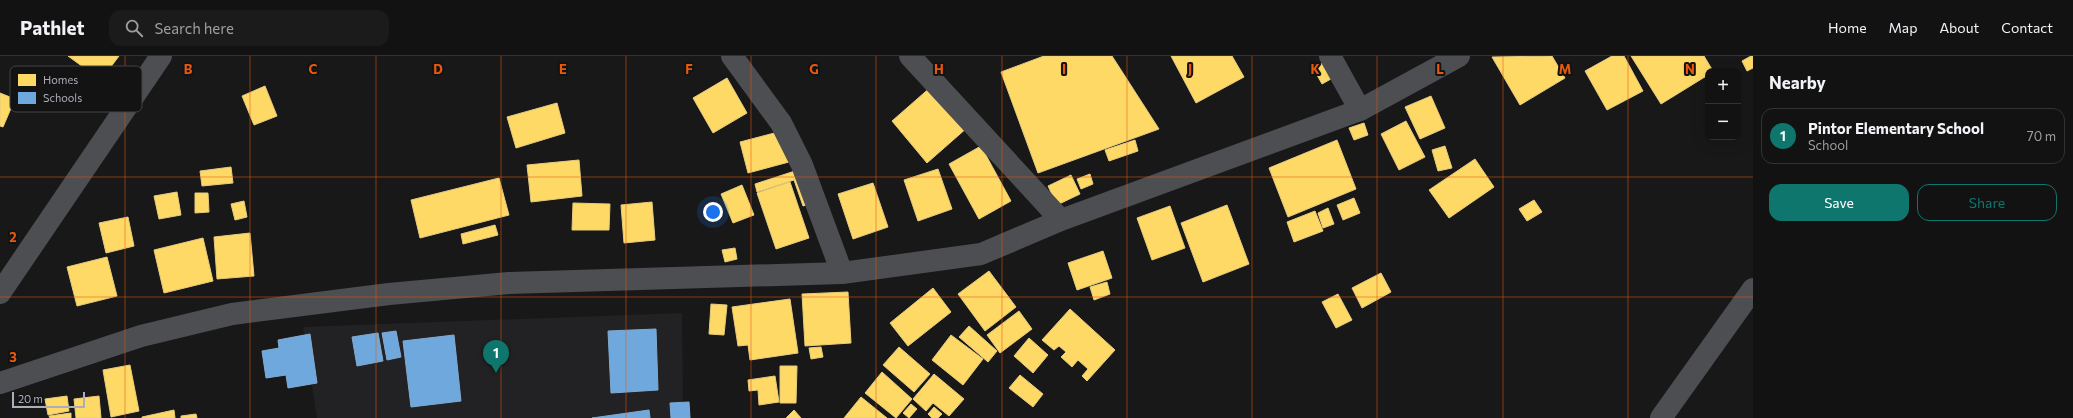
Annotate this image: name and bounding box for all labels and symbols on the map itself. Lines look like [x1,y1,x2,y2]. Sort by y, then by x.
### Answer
text: B [184,61,193,77]
text: C [309,61,318,77]
text: D [433,61,443,77]
text: E [559,61,567,77]
text: F [685,61,693,77]
text: G [809,61,819,77]
text: H [934,61,944,77]
text: I [1062,61,1066,77]
text: J [1188,61,1192,77]
text: K [1310,61,1320,77]
text: L [1436,61,1444,77]
text: M [1559,61,1571,77]
text: N [1685,61,1695,77]
legend [10,66,142,112]
text: Homes [43,73,78,86]
text: Schools [43,91,82,104]
your location [703,202,723,222]
text: 2 [9,229,17,245]
pin: 1 [483,340,509,373]
text: 3 [9,349,17,365]
scale bar [12,390,85,409]

